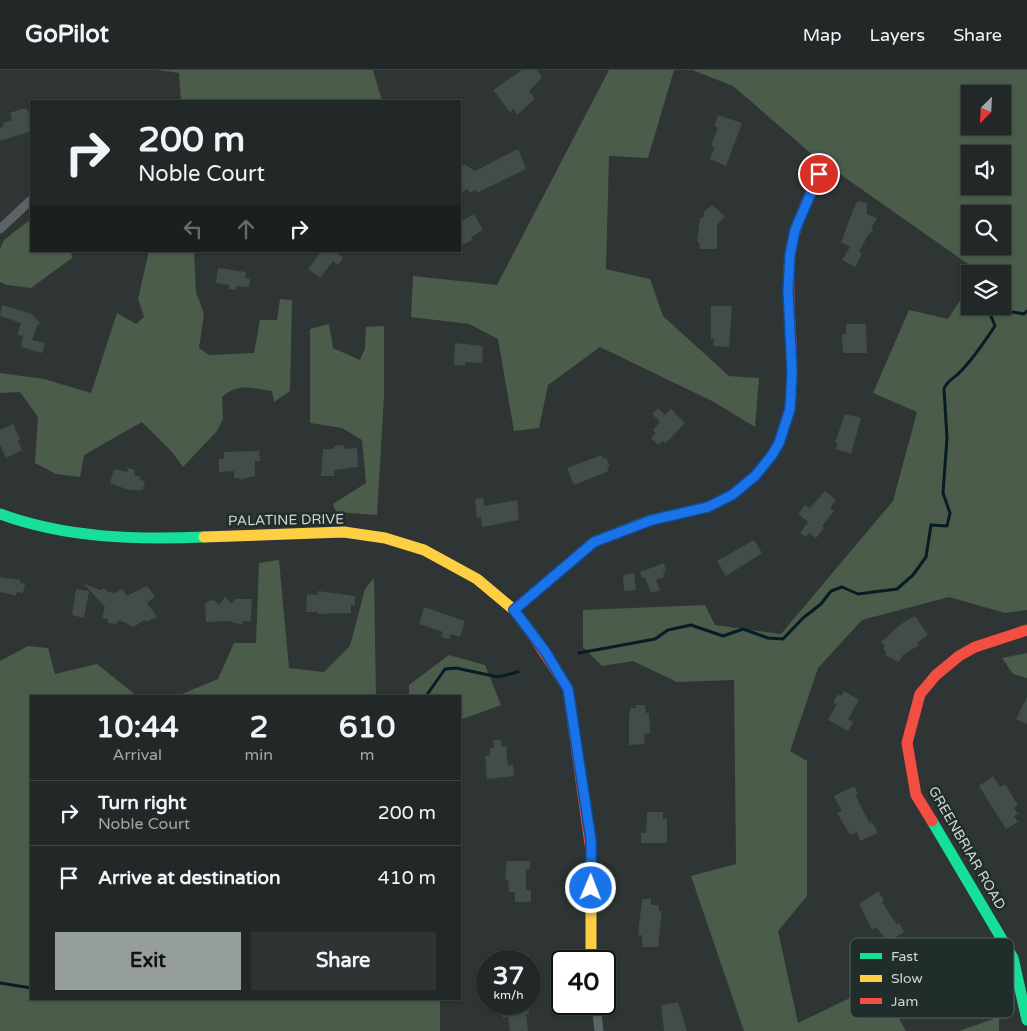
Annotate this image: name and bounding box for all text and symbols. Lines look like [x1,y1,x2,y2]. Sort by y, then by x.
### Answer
text: GoPilot [25,20,109,49]
text: Map [803,24,842,46]
text: Layers [870,24,925,46]
text: Share [953,24,1002,46]
north arrow [961,85,1011,135]
map controls [961,85,1011,315]
text: 200 m [138,119,245,161]
icon: right [55,120,120,185]
button: sound [961,145,1011,195]
pin [798,153,840,195]
icon: arrive [805,160,833,188]
text: Noble Court [138,161,265,187]
button: search [961,205,1011,255]
icon: left [179,215,207,243]
icon: ahead [232,215,260,243]
icon: right [285,215,313,243]
button: layers [961,265,1011,315]
street label: PALATINE DRIVE [228,510,344,530]
text: 10:44 [96,709,179,746]
text: 2 [249,709,268,746]
text: 610 [339,709,395,746]
text: Arrival [113,745,162,765]
text: min [245,745,273,765]
text: m [360,745,374,765]
street label: GREENBRIAR ROAD [925,783,1009,913]
text: Turn right [98,792,186,814]
icon: right [55,799,83,827]
text: 200 m [378,802,436,824]
text: Noble Court [98,814,190,834]
position arrow [564,861,616,913]
icon: arrive [55,864,83,892]
text: Arrive at destination [98,867,281,889]
text: 410 m [378,867,436,889]
button: Exit [55,932,241,990]
button: Share [251,932,436,990]
legend [850,938,1014,1018]
text: Fast [891,948,919,965]
speed limit sign: 40 [551,950,616,1015]
text: 37 [493,961,524,991]
text: Slow [891,970,923,987]
text: km/h [493,988,524,1002]
text: Jam [891,993,918,1010]

